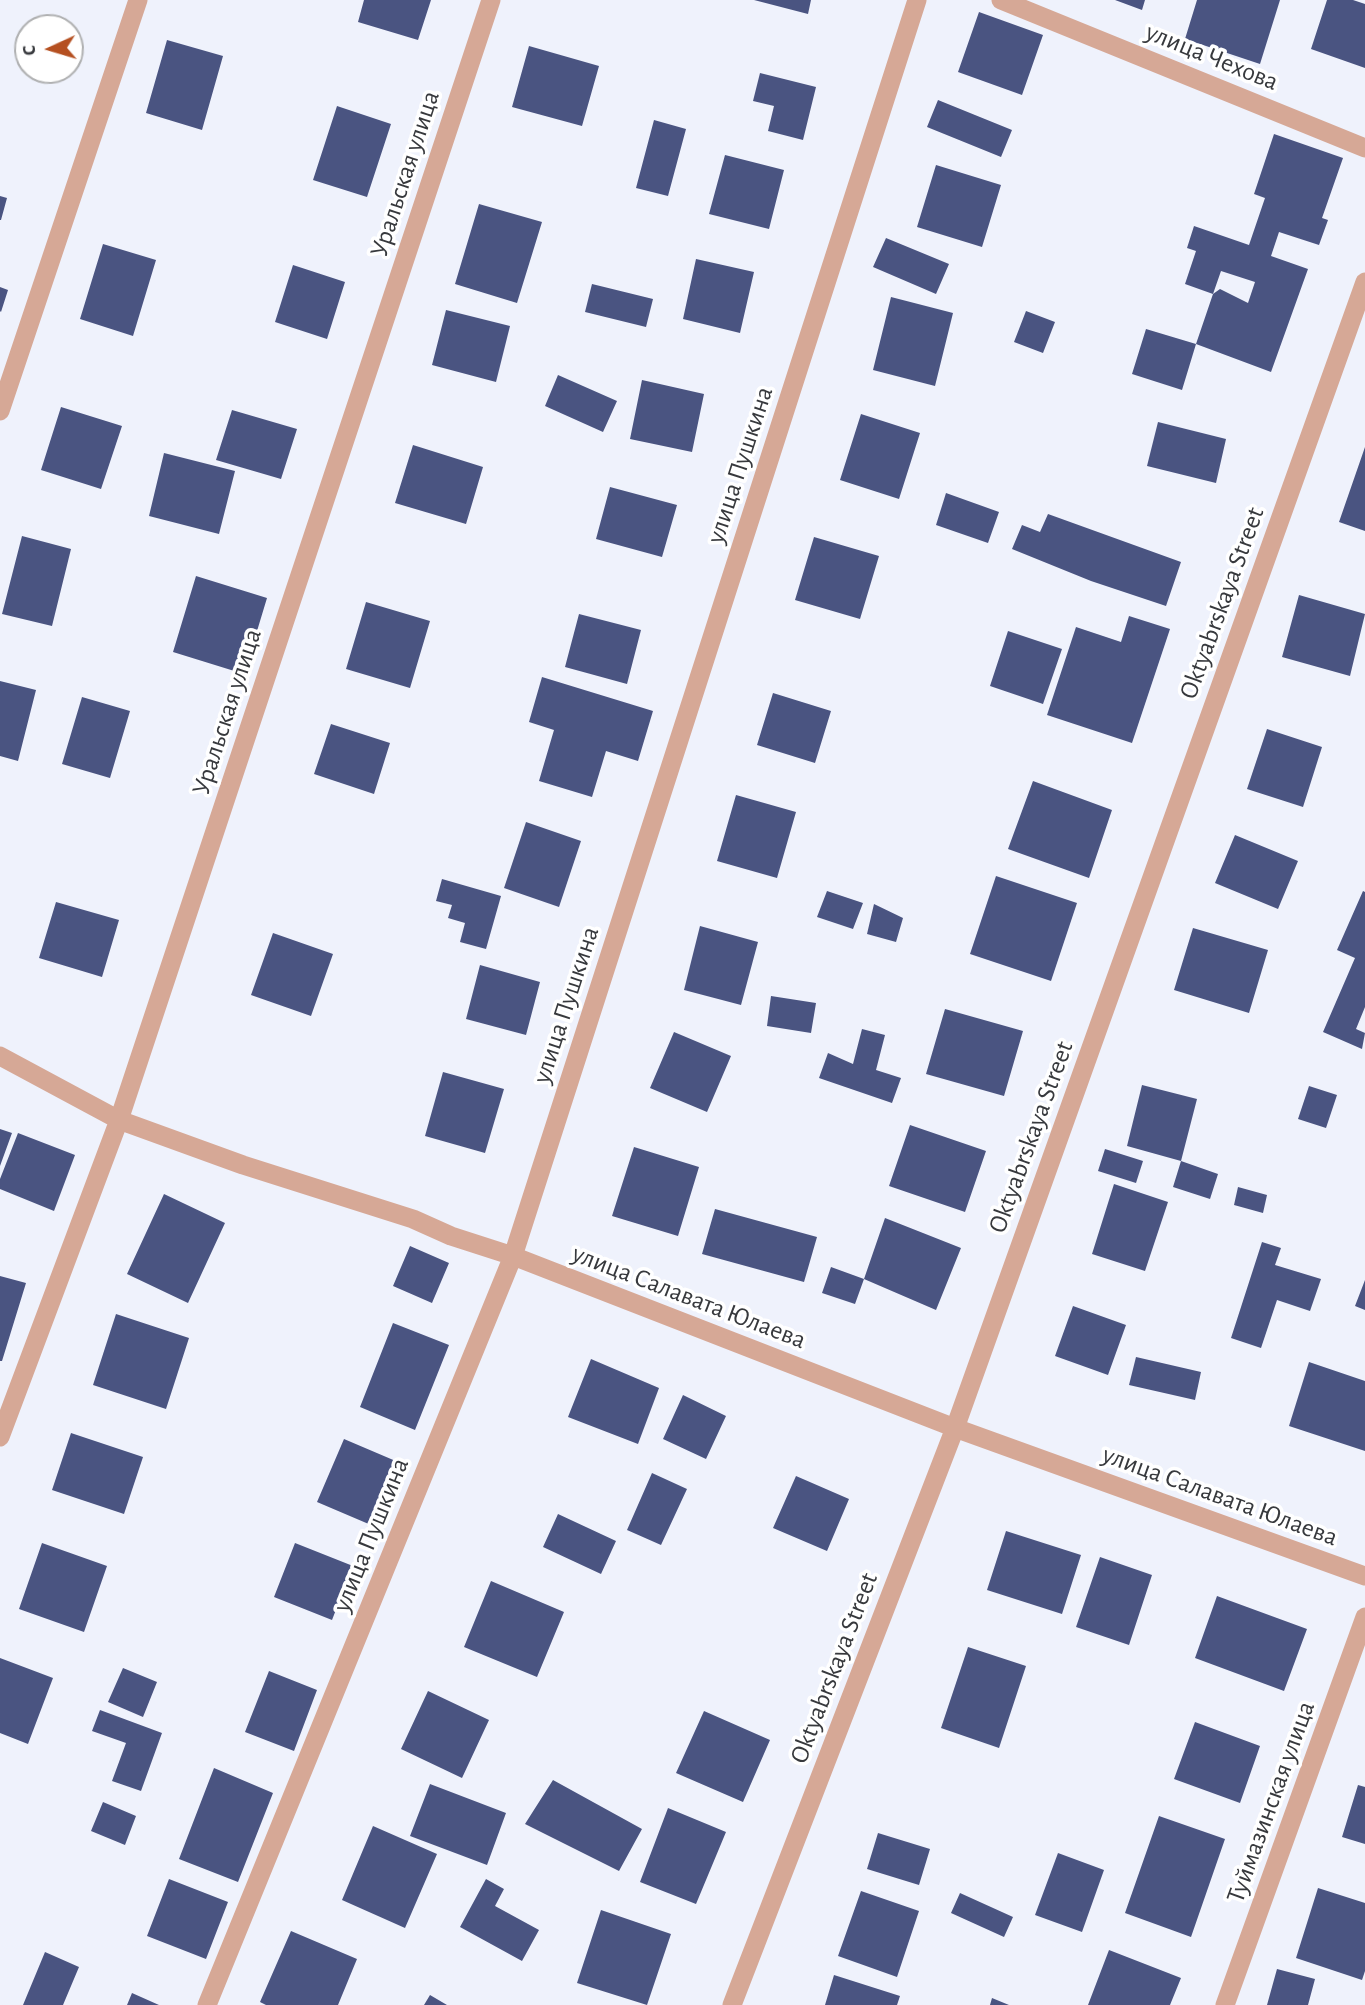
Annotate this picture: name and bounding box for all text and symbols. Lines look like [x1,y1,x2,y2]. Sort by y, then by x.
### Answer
north arrow [14,14,84,84]
street label: улица Чехова [1141,16,1283,98]
text: С [20,44,39,56]
street label: Уральская улица [363,87,447,261]
street label: улица Пушкина [700,383,780,547]
street label: Oktyabrskaya Street [1173,503,1271,703]
street label: Уральская улица [185,625,269,799]
street label: улица Пушкина [526,923,606,1087]
street label: Oktyabrskaya Street [982,1037,1080,1237]
street label: улица Салавата Юлаева [568,1238,810,1356]
street label: улица Салавата Юлаева [1098,1439,1342,1553]
street label: улица Пушкина [326,1454,416,1616]
street label: Oktyabrskaya Street [783,1568,885,1768]
street label: Туймазинская улица [1220,1697,1322,1907]

